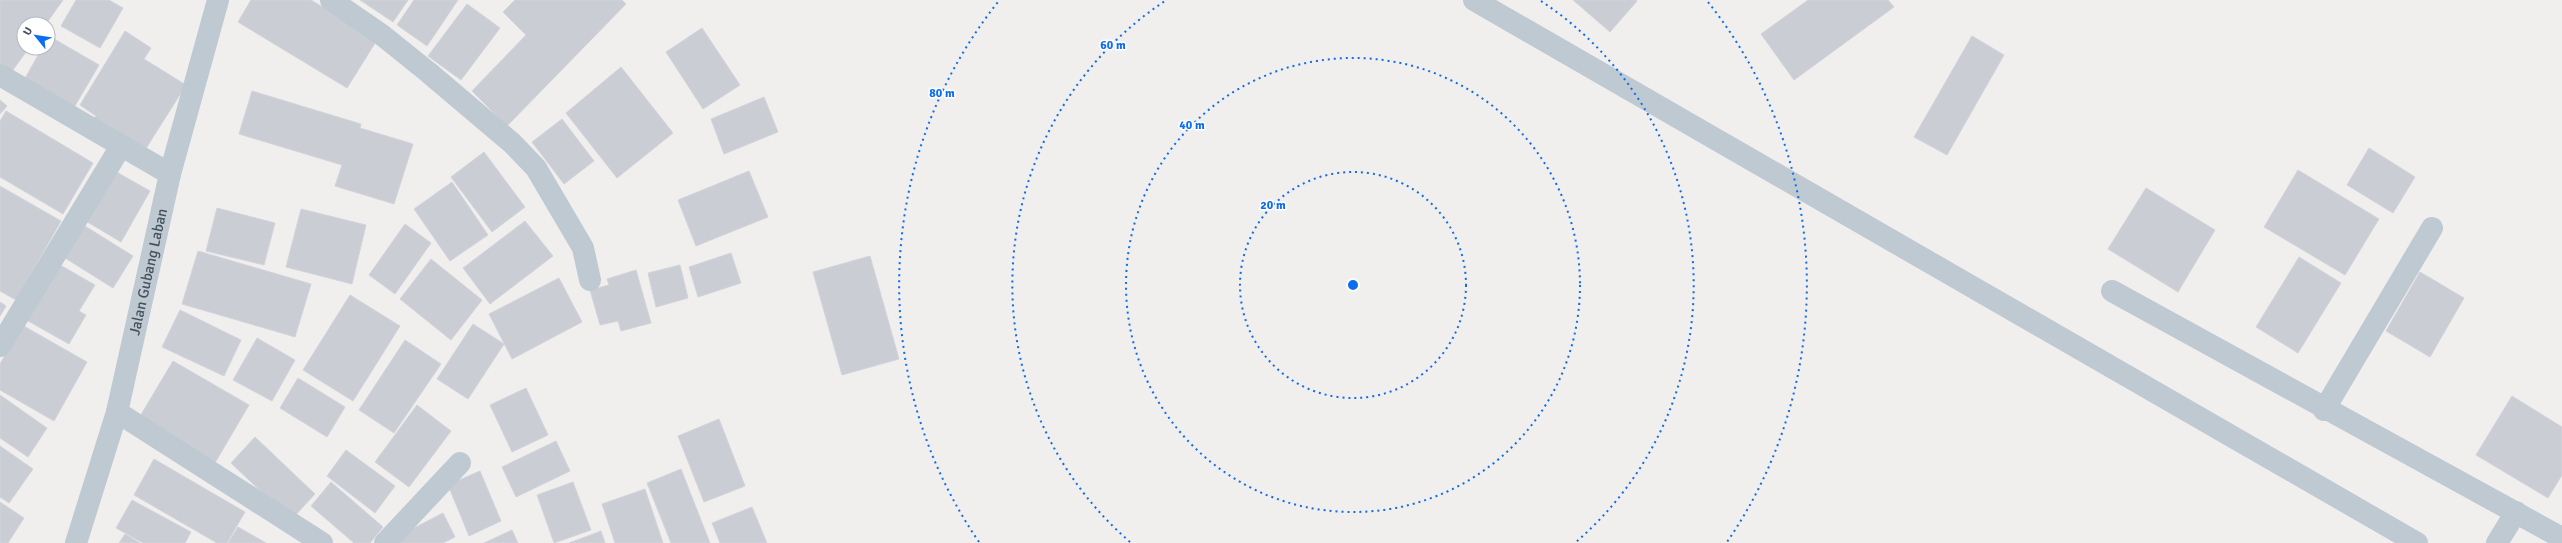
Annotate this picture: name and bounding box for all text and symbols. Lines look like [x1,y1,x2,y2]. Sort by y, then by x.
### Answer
north arrow [16,16,56,56]
text: U [20,25,35,38]
text: 60 m [1100,38,1126,53]
text: 80 m [929,86,955,101]
text: 40 m [1179,118,1205,133]
text: 20 m [1260,198,1286,213]
street label: Jalan Gubang Laban [125,207,171,337]
centre of rings [1346,278,1360,292]

